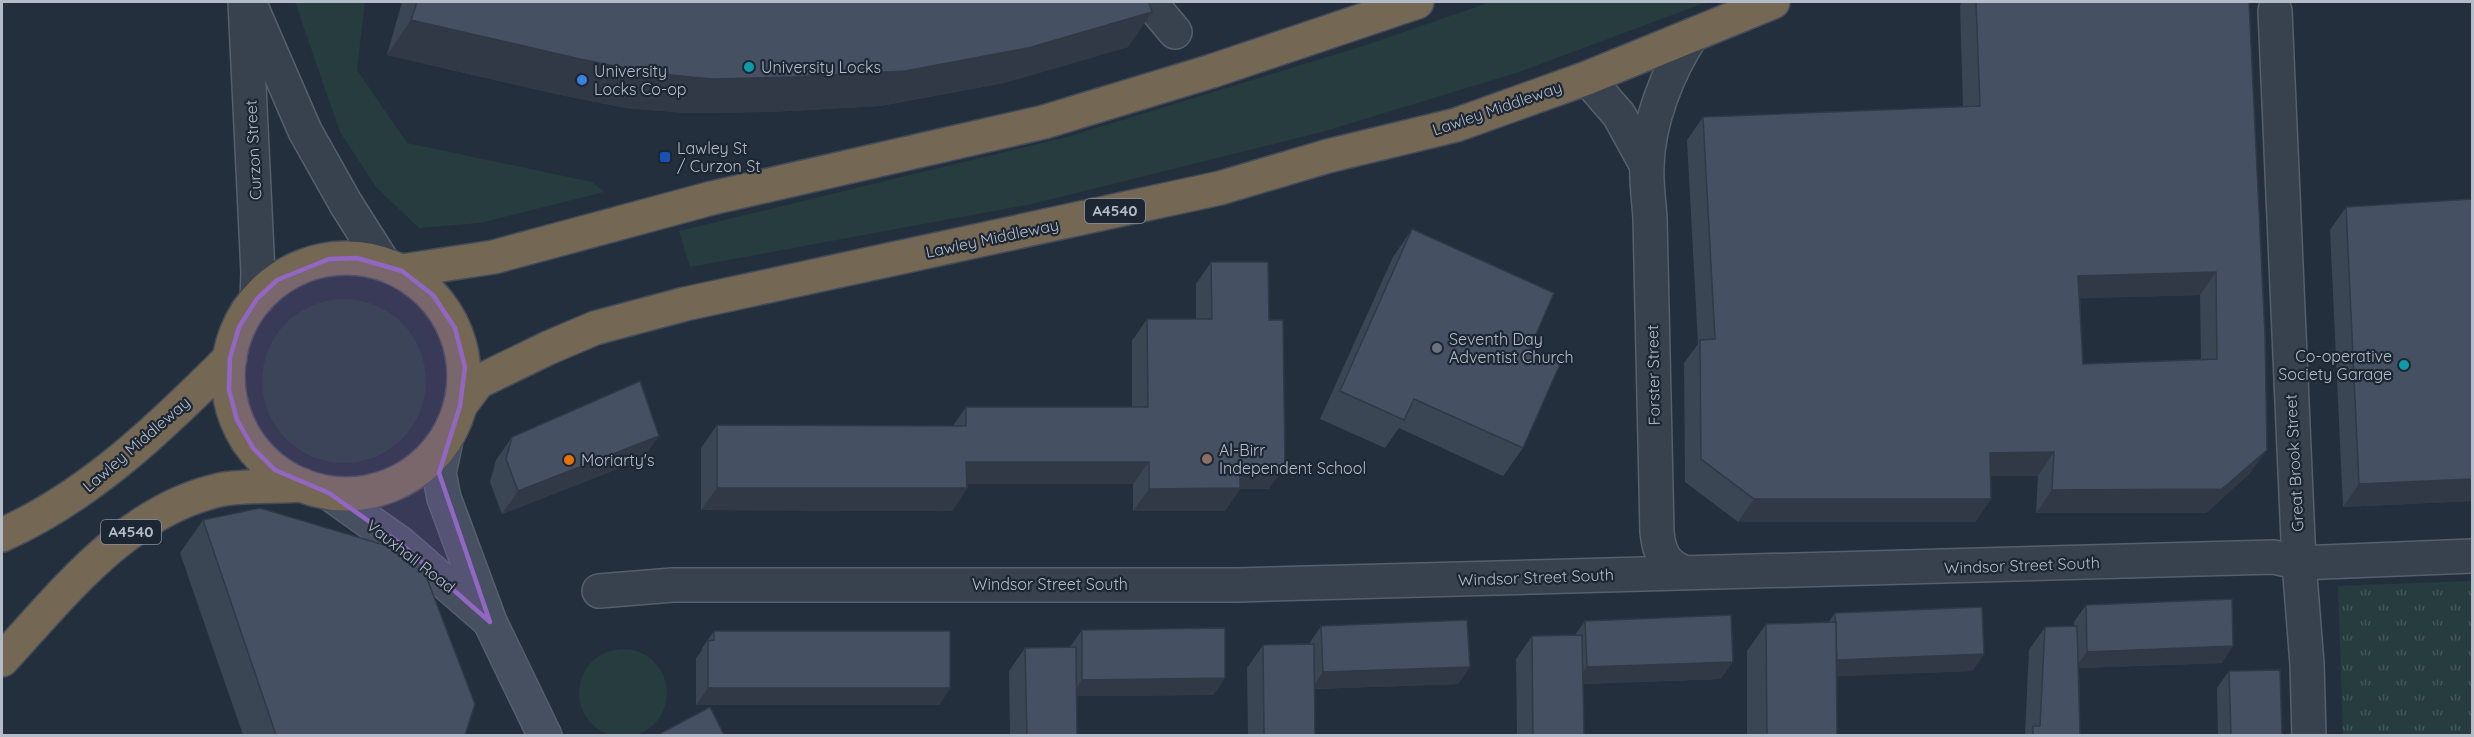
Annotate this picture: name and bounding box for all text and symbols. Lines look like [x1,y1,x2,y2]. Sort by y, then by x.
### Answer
place label: University Locks [761,57,881,77]
marker: University Locks [742,60,756,74]
place label: University Locks Co-op [594,61,687,99]
marker: University Locks Co-op [575,73,589,87]
street label: Lawley Middleway [1430,76,1564,140]
street label: Curzon Street [240,99,266,201]
place label: Lawley St / Curzon St [677,138,761,176]
marker: Lawley St / Curzon St [658,150,672,164]
road number: A4540 [1085,199,1145,223]
street label: Lawley Middleway [924,214,1060,262]
street label: Forster Street [1642,324,1664,426]
place label: Seventh Day Adventist Church [1449,329,1574,367]
marker: Seventh Day Adventist Church [1430,341,1444,355]
place label: Co-operative Society Garage [2278,346,2392,384]
marker: Co-operative Society Garage [2397,358,2411,372]
street label: Lawley Middleway [78,392,194,496]
street label: Great Brook Street [2280,394,2308,532]
place label: Al-Birr Independent School [1219,440,1366,478]
place label: Moriarty's [581,450,654,470]
marker: Al-Birr Independent School [1200,452,1214,466]
marker: Moriarty's [562,453,576,467]
street label: Vauxhall Road [363,515,459,597]
road number: A4540 [101,520,161,544]
street label: Windsor Street South [1944,552,2100,578]
street label: Windsor Street South [1458,564,1614,590]
street label: Windsor Street South [972,574,1128,594]

